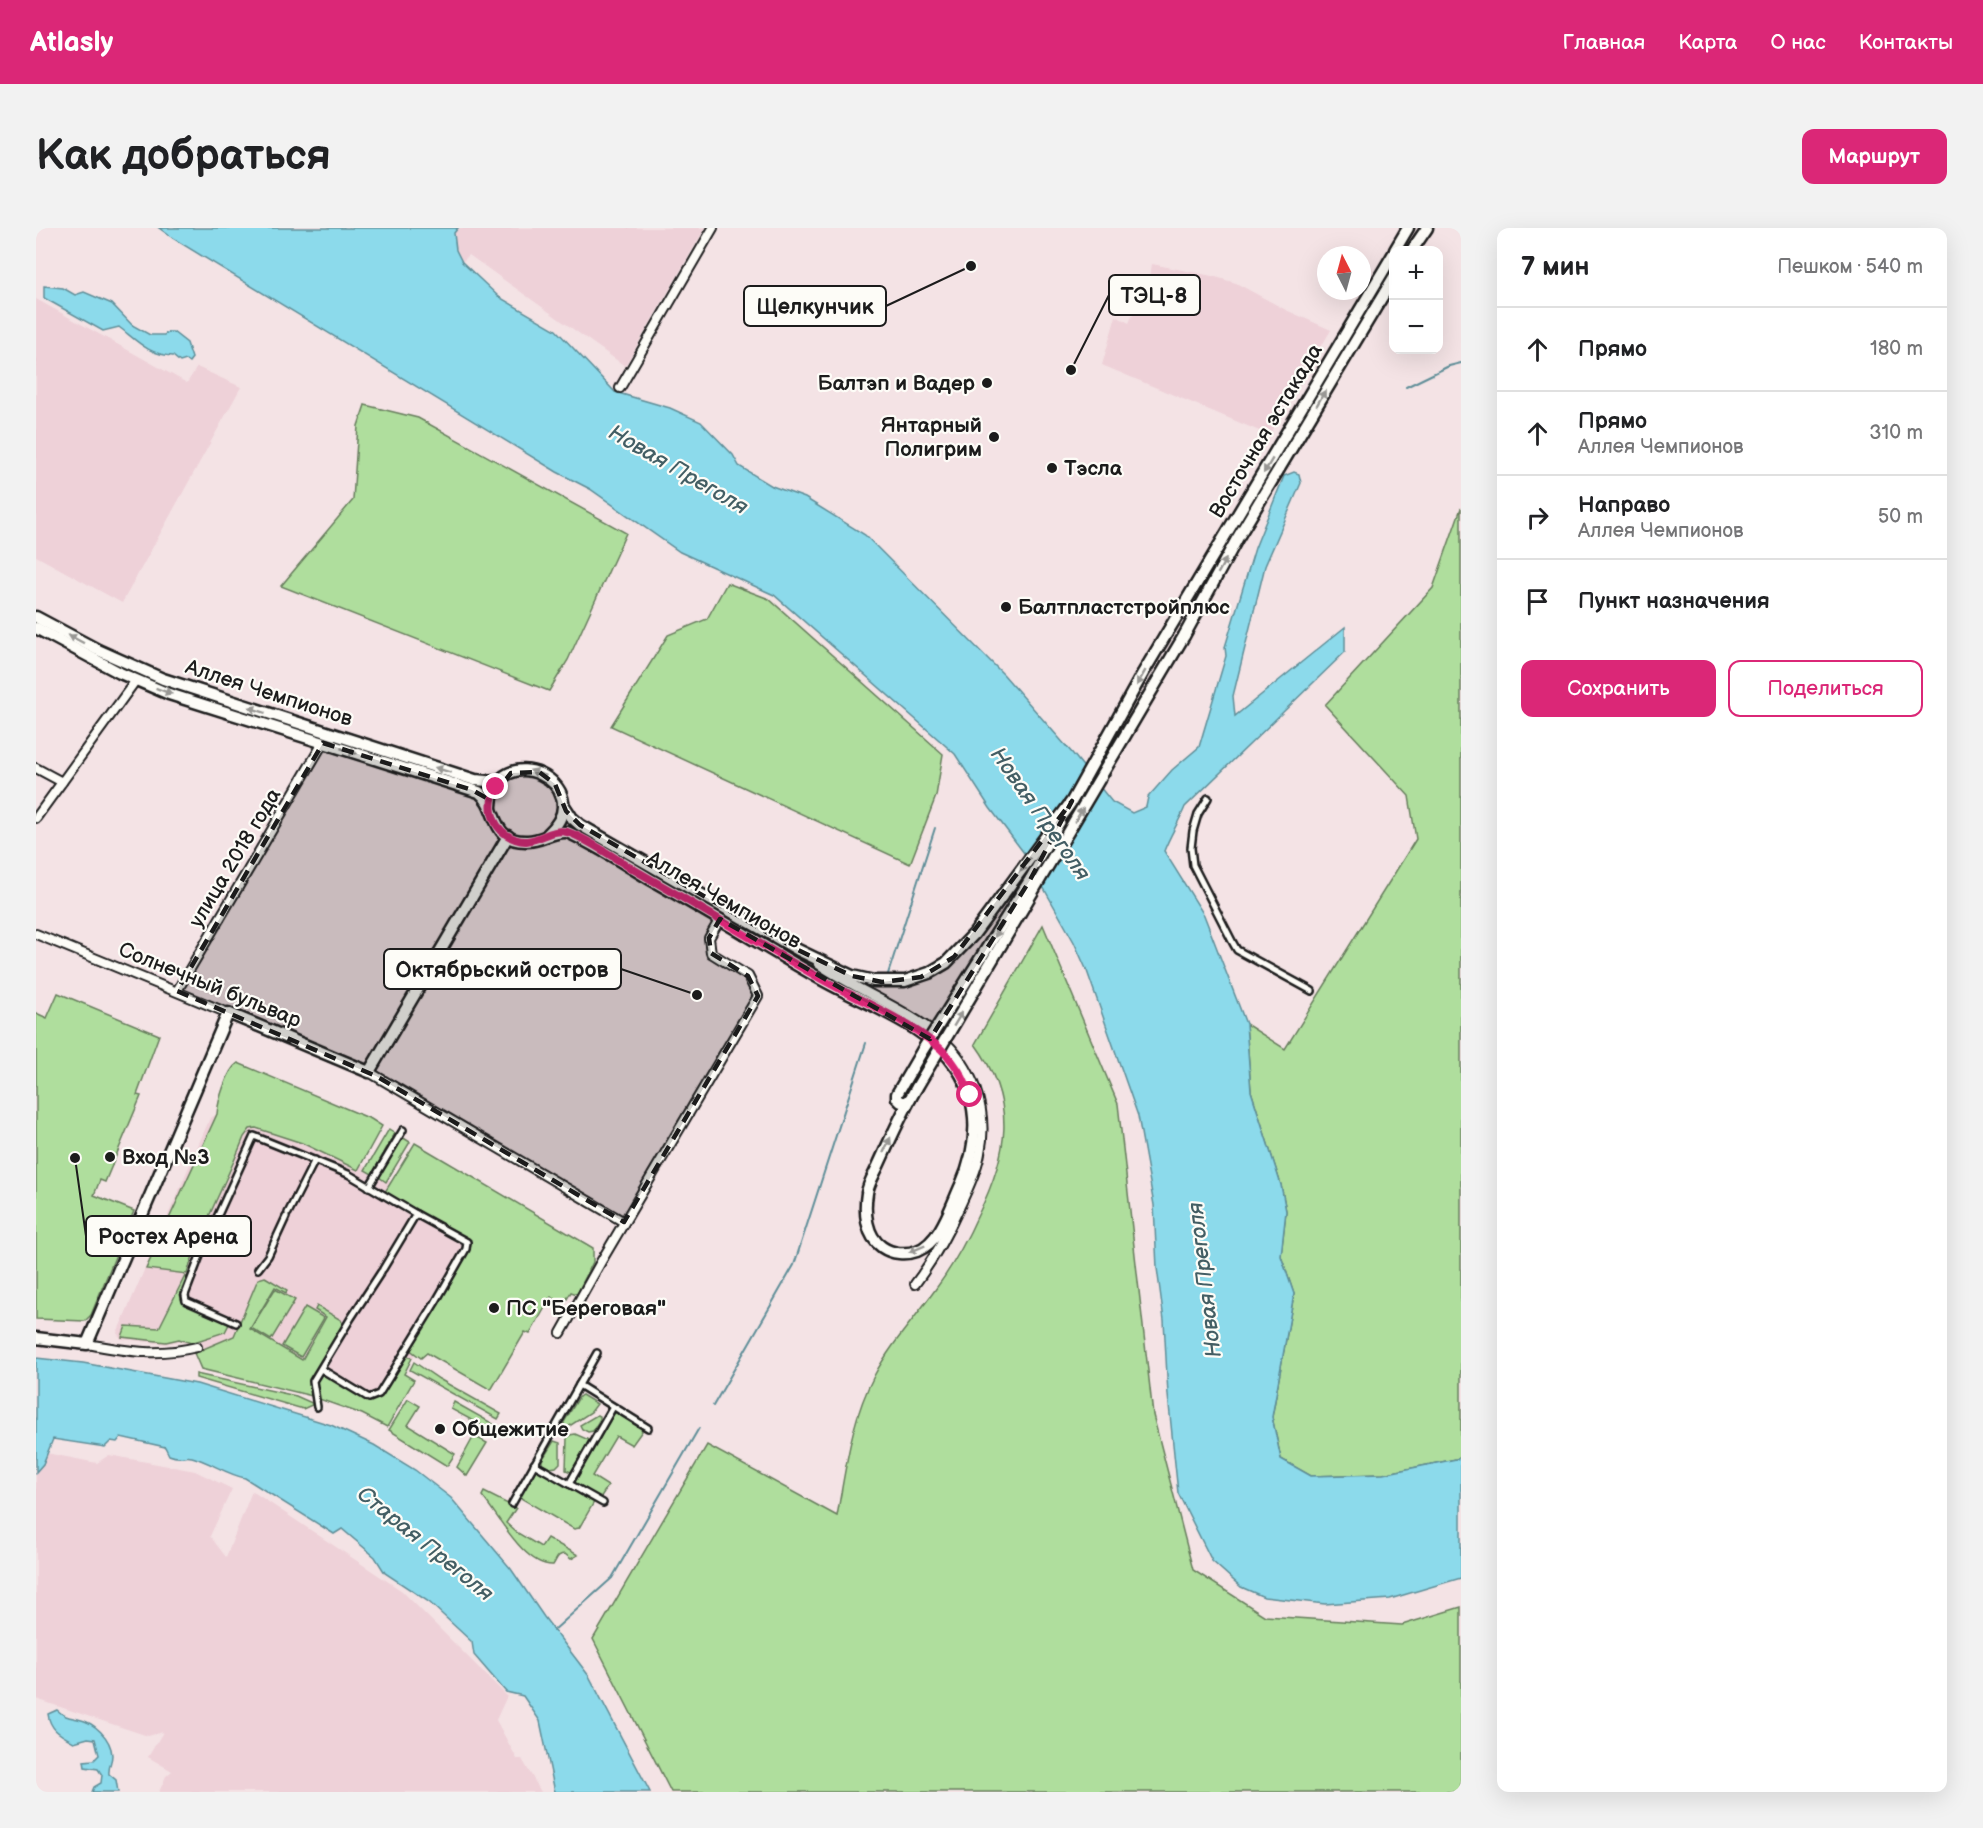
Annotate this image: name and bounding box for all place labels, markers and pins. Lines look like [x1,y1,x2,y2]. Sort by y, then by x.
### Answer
callout: ТЭЦ-8 [1109,275,1200,315]
callout: Щелкунчик [744,286,886,326]
place label: Балтэп и Вадер [818,371,976,396]
marker: Балтэп и Вадер [980,376,994,390]
place label: Янтарный Полигрим [881,413,982,462]
marker: Янтарный Полигрим [987,430,1001,444]
place label: Тэсла [1064,456,1123,481]
marker: Тэсла [1045,461,1059,475]
place label: Балтпластстройплюс [1018,595,1230,620]
marker: Балтпластстройплюс [999,600,1013,614]
callout: Октябрьский остров [384,949,621,989]
place label: Вход №3 [122,1145,209,1170]
marker: Вход №3 [103,1150,117,1164]
callout: Ростех Арена [86,1216,251,1256]
place label: ПС "Береговая" [506,1296,666,1321]
marker: ПС "Береговая" [487,1301,501,1315]
place label: Общежитие [452,1417,569,1442]
marker: Общежитие [433,1422,447,1436]

